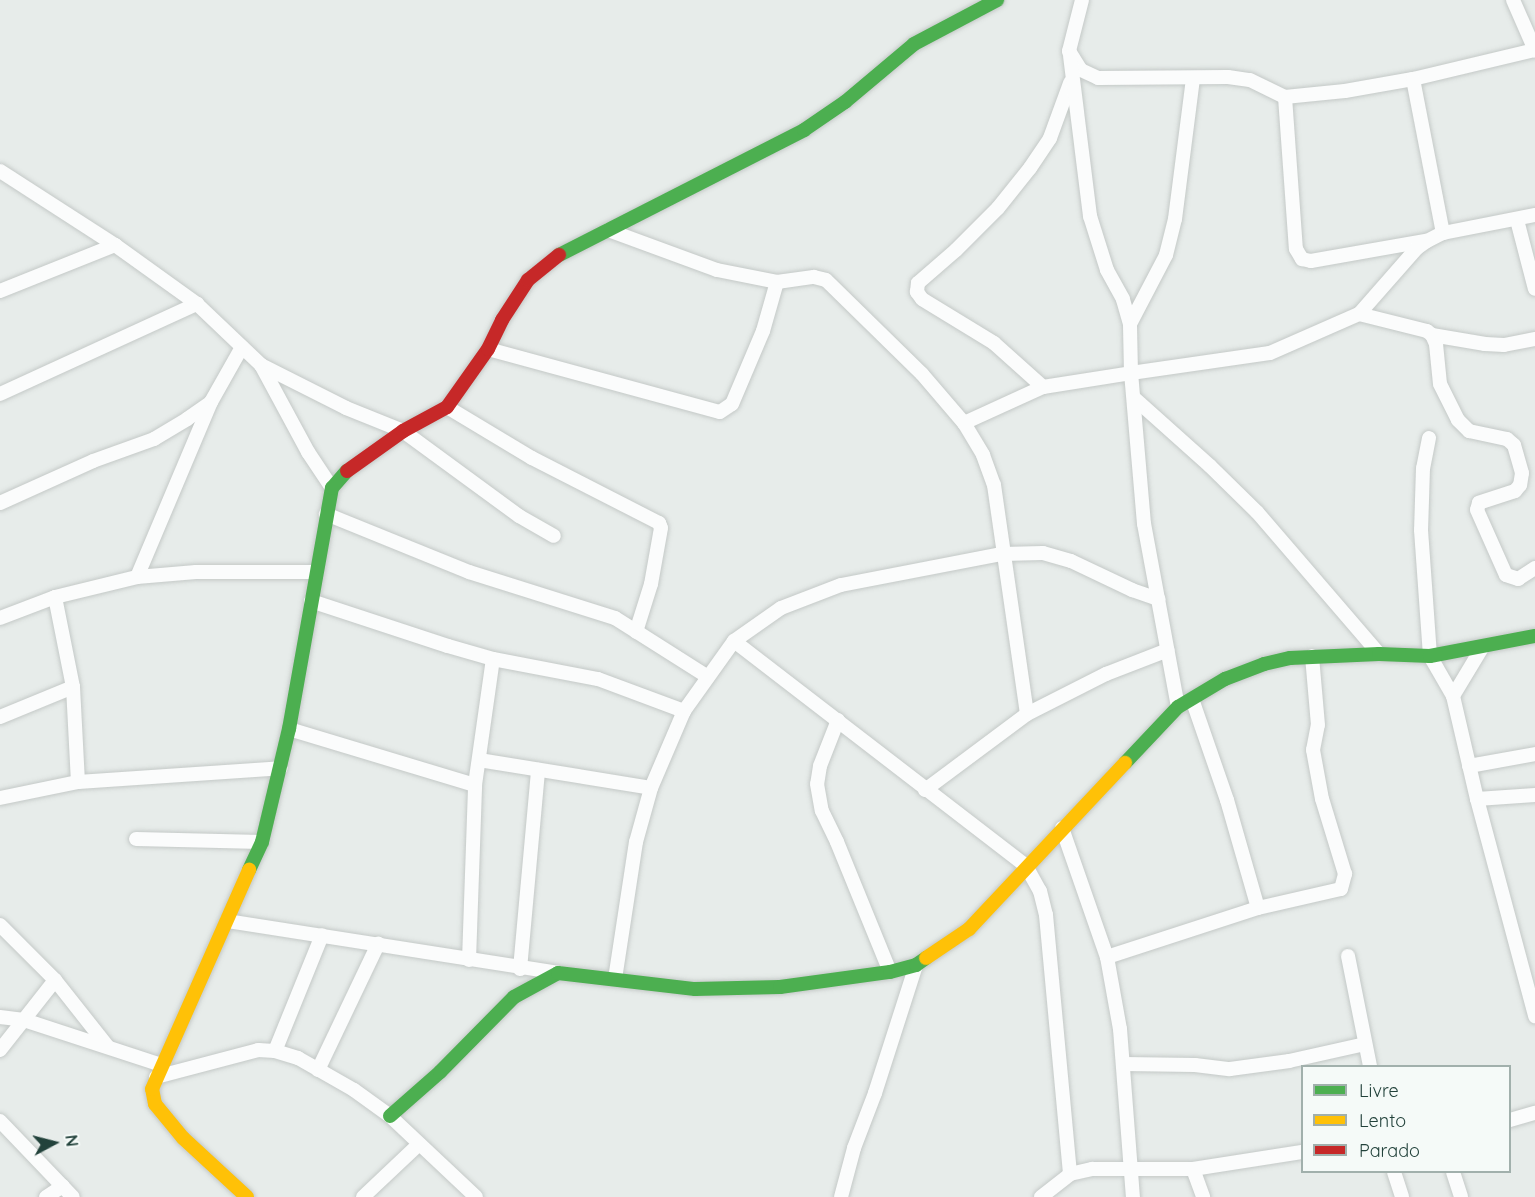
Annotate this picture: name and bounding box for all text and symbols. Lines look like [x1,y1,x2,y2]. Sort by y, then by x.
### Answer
legend [1301,1065,1511,1173]
text: Livre [1359,1079,1399,1102]
text: Lento [1359,1109,1406,1132]
north arrow [24,1113,84,1173]
text: N [61,1134,83,1148]
text: Parado [1359,1139,1420,1162]

